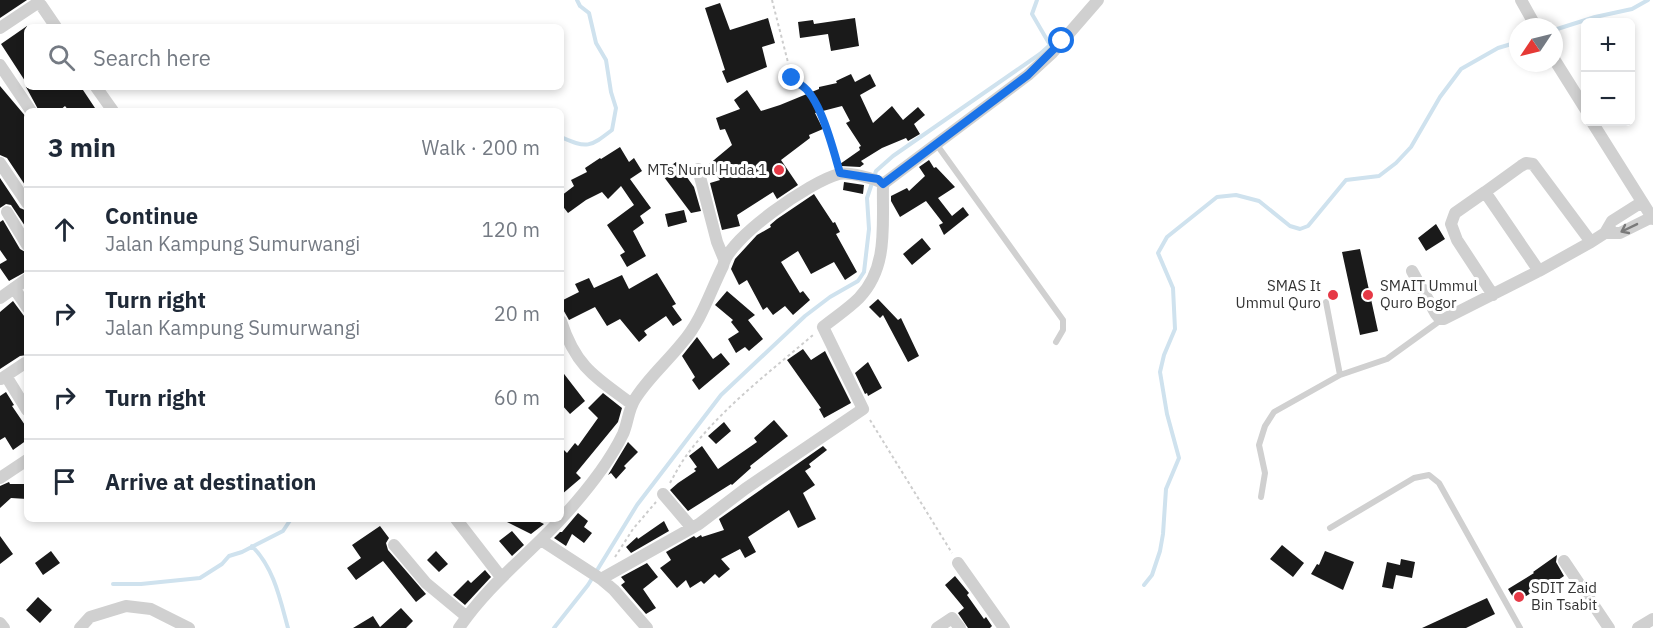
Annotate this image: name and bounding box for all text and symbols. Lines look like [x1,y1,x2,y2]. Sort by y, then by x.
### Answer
north arrow [1509,18,1563,72]
map controls [1581,18,1635,126]
button: + [1581,18,1635,72]
search box [24,24,564,90]
route start [1048,27,1074,53]
icon: search [45,41,78,74]
text: Search here [93,43,211,72]
route end [778,64,804,90]
button: − [1581,72,1635,126]
text: 3 min [48,130,116,164]
text: Walk · 200 m [422,134,540,161]
place label: MTs Nurul Huda 1 [647,160,767,179]
marker: MTs Nurul Huda 1 [772,163,786,177]
text: Continue [105,201,198,230]
icon: ahead [48,213,81,246]
text: 120 m [482,216,540,243]
one-way arrow [1620,223,1638,235]
text: Jalan Kampung Sumurwangi [105,230,360,257]
place label: SMAS It Ummul Quro [1236,276,1321,312]
place label: SMAIT Ummul Quro Bogor [1380,276,1478,312]
text: Turn right [105,285,206,314]
marker: SMAS It Ummul Quro [1326,288,1340,302]
marker: SMAIT Ummul Quro Bogor [1361,288,1375,302]
icon: right [48,297,81,330]
text: 20 m [494,300,540,327]
text: Jalan Kampung Sumurwangi [105,314,360,341]
icon: right [48,381,81,414]
text: Turn right [105,383,206,412]
text: 60 m [494,384,540,411]
icon: arrive [48,465,81,498]
text: Arrive at destination [105,467,316,496]
place label: SDIT Zaid Bin Tsabit [1531,578,1597,614]
marker: SDIT Zaid Bin Tsabit [1512,590,1526,604]

